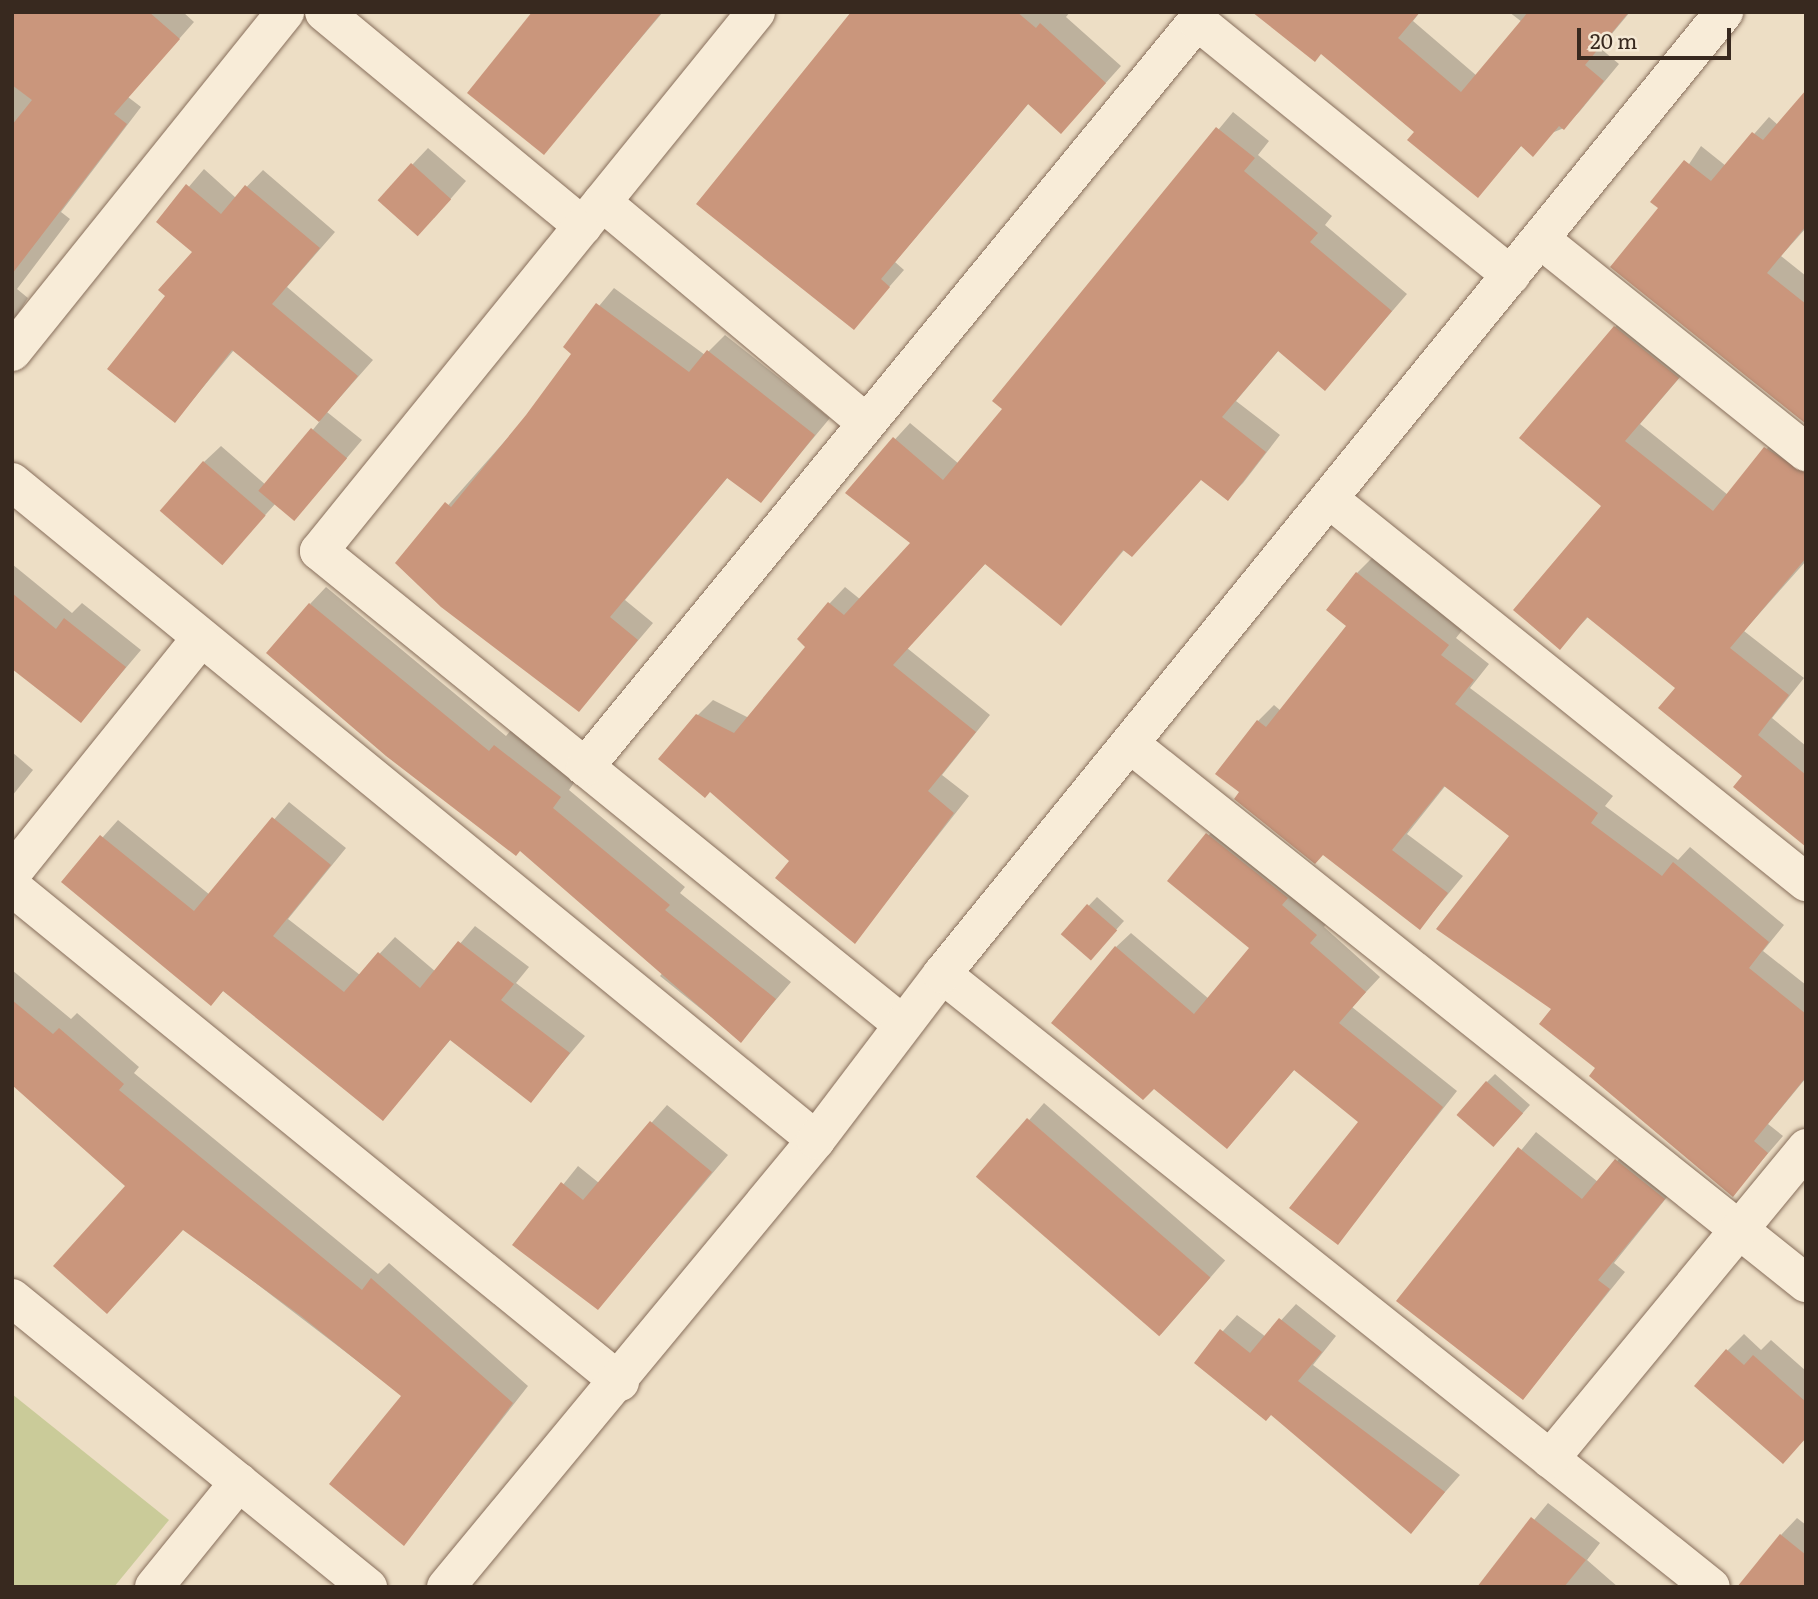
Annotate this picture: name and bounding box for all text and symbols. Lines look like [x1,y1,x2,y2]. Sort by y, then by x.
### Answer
scale bar [1580,14,1734,58]
text: 20 m [1590,24,1637,55]

